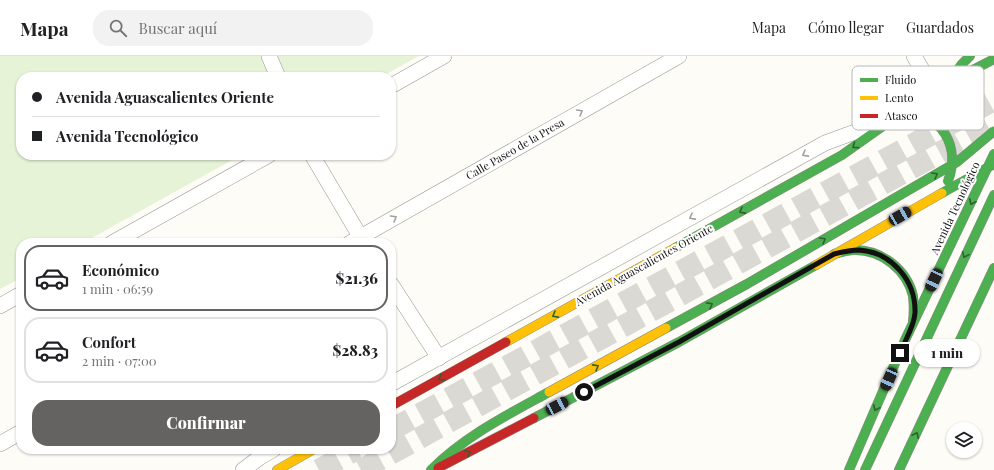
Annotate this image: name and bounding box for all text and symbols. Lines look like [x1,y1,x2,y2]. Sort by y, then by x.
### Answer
search box [93,10,373,46]
text: Mapa [20,15,69,41]
icon: search [107,17,129,39]
text: Buscar aquí [139,18,217,38]
text: Mapa [752,18,786,37]
text: Cómo llegar [808,18,884,37]
text: Guardados [906,18,974,37]
legend [852,66,984,130]
text: Fluido [885,72,916,87]
text: Avenida Aguascalientes Oriente [56,87,274,107]
text: Lento [885,90,914,105]
text: Atasco [884,108,918,123]
one-way arrow [576,110,583,117]
street label: Calle Paseo de la Presa [463,114,567,183]
text: Avenida Tecnológico [56,126,198,146]
one-way arrow [852,141,859,148]
one-way arrow [802,149,809,157]
street label: Avenida Tecnológico [926,159,983,258]
one-way arrow [931,172,938,179]
one-way arrow [969,197,977,205]
car [887,205,913,227]
one-way arrow [739,206,746,214]
one-way arrow [689,212,696,220]
one-way arrow [390,216,397,223]
street label: Avenida Aguascalientes Oriente [571,220,716,309]
one-way arrow [819,238,826,245]
one-way arrow [962,251,970,258]
icon: car [34,260,70,296]
text: Económico [82,260,159,280]
car [923,267,945,293]
text: $21.36 [336,268,378,288]
text: 1 min · 06:59 [82,280,153,297]
one-way arrow [706,302,713,309]
one-way arrow [552,310,559,318]
icon: car [34,332,70,368]
text: Confort [82,332,136,352]
callout: 1 min [914,339,980,367]
text: $28.83 [332,340,378,360]
route end [891,344,909,362]
text: 1 min [931,344,963,361]
text: 2 min · 07:00 [82,352,157,369]
one-way arrow [592,364,599,372]
car [879,366,899,392]
one-way arrow [438,374,446,381]
route start [575,383,593,401]
car [544,395,570,417]
button: Confirmar [32,400,380,446]
one-way arrow [872,405,880,412]
map controls [946,422,982,458]
button: layers [946,422,982,458]
one-way arrow [911,431,919,439]
one-way arrow [464,450,471,457]

